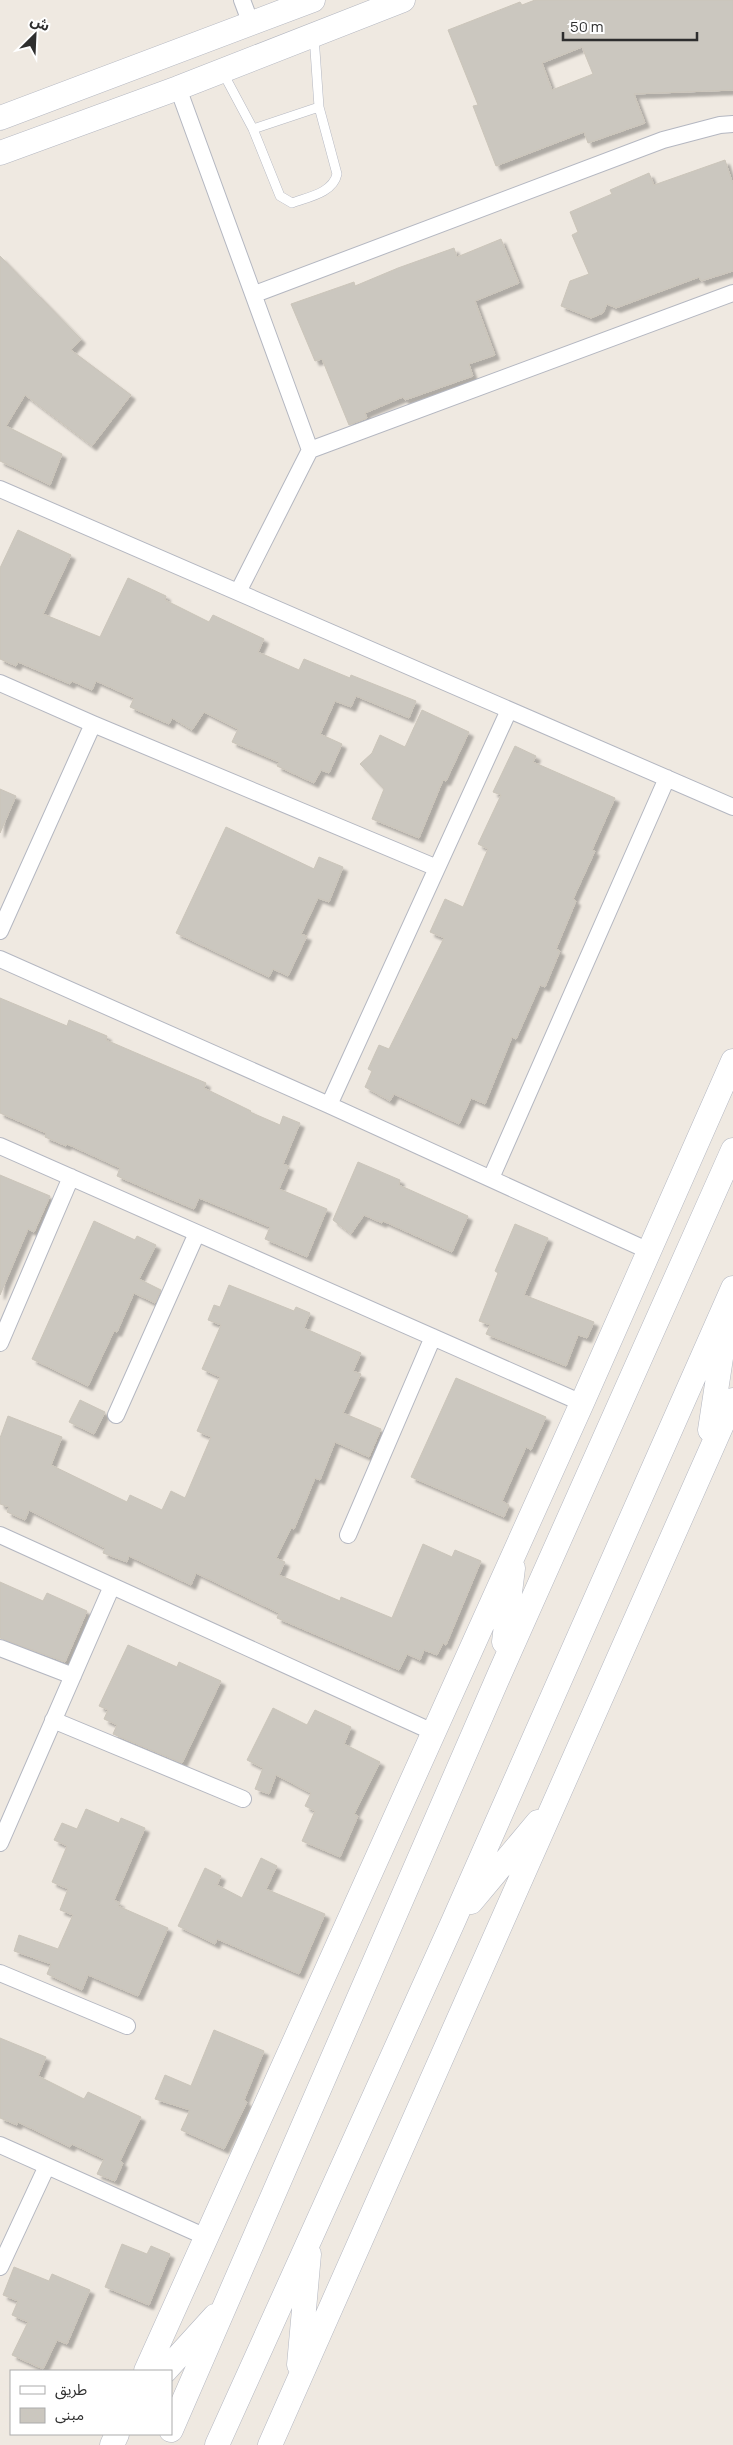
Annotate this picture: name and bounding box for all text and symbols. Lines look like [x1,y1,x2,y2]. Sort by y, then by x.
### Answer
north arrow [10,10,60,60]
text: ش [28,10,53,35]
scale bar [563,10,697,42]
text: 50 m [570,16,604,37]
legend [10,2370,172,2435]
text: طريق [55,2379,87,2400]
text: مبنى [55,2404,84,2425]

